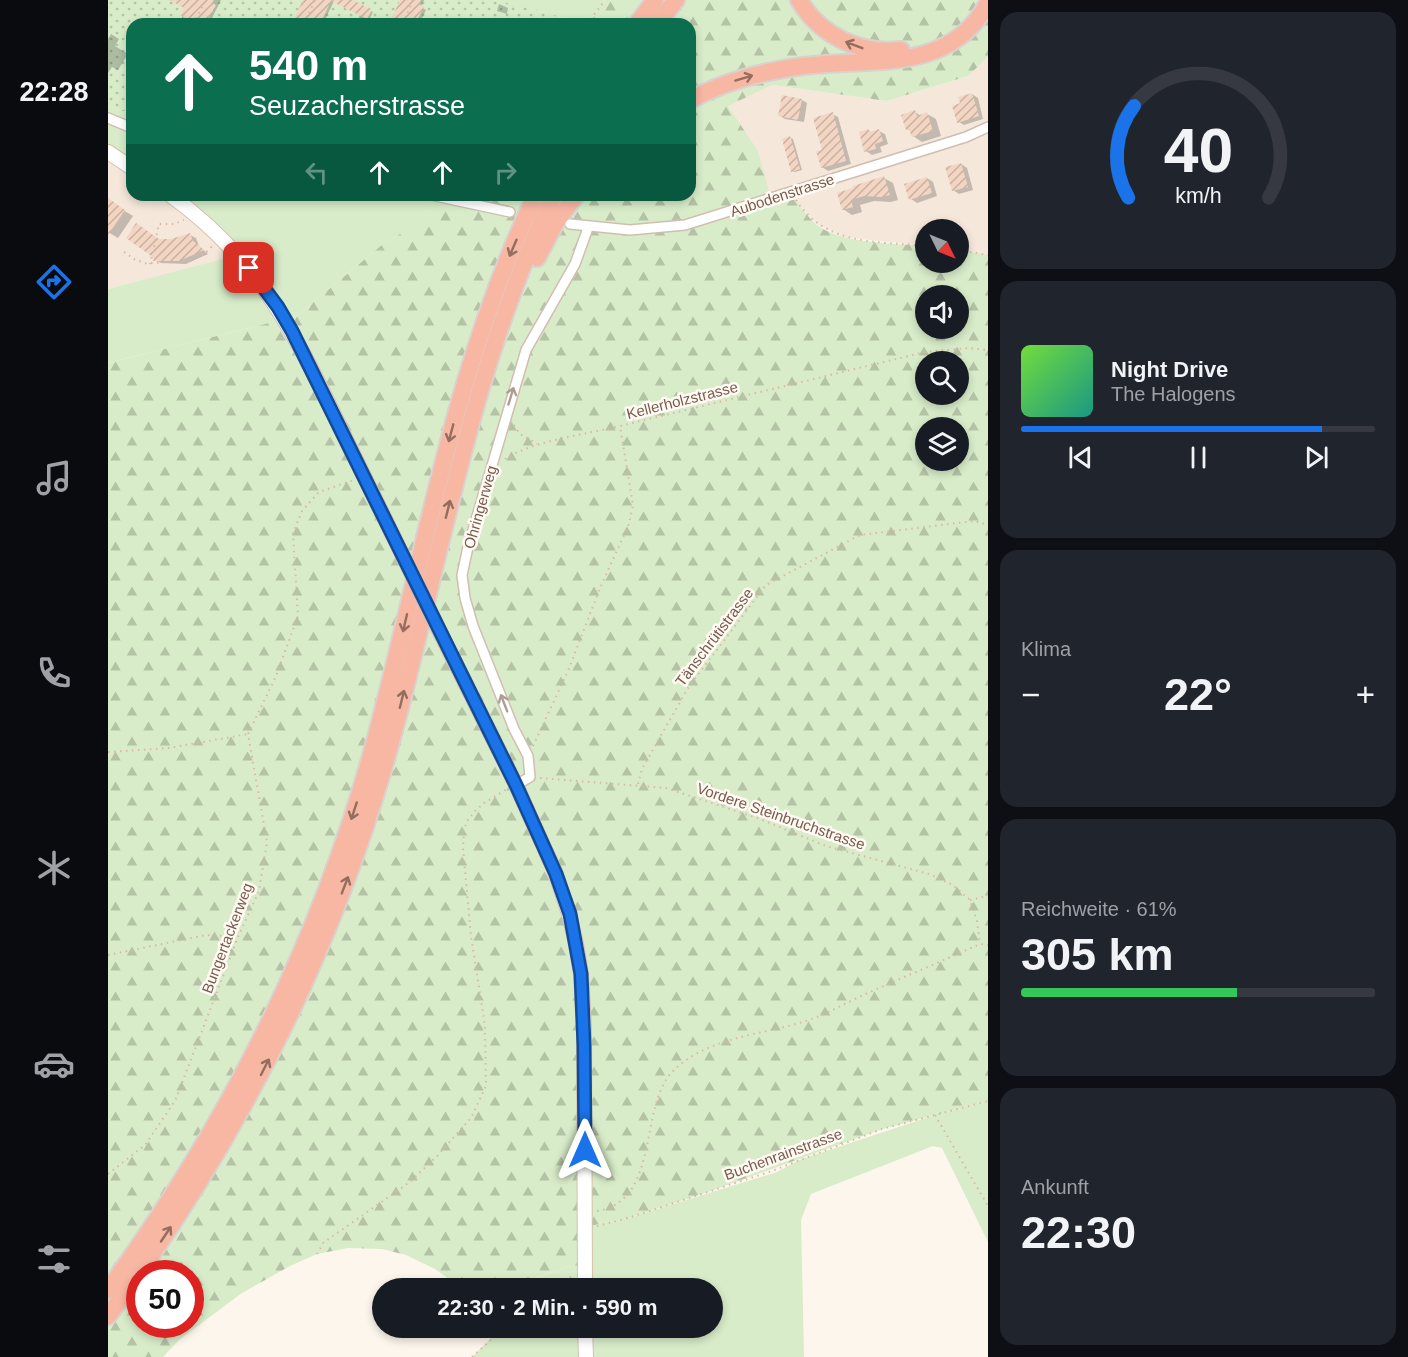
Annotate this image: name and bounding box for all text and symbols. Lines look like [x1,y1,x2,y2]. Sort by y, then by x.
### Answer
one-way arrow [845,38,864,49]
icon: ahead [150,42,228,120]
text: 540 m [249,42,368,89]
one-way arrow [734,72,753,83]
text: 22:28 [19,77,89,107]
text: Seuzacherstrasse [249,91,465,121]
text: 40 [1163,116,1233,185]
icon: left [300,156,333,189]
icon: ahead [363,156,396,189]
icon: ahead [426,156,459,189]
icon: right [489,156,522,189]
street label: Aubodenstrasse [728,170,836,220]
text: km/h [1175,184,1221,208]
north arrow [915,219,969,273]
map controls [915,219,969,471]
one-way arrow [507,239,518,257]
pin [223,242,274,293]
icon: arrive [232,251,265,284]
icon: directions [33,261,75,303]
button: sound [915,285,969,339]
button: search [915,351,969,405]
text: Night Drive [1111,357,1228,382]
street label: Kellerholzstrasse [625,378,739,422]
text: The Halogens [1111,383,1236,405]
one-way arrow [506,387,517,406]
button: layers [915,417,969,471]
one-way arrow [445,423,456,442]
icon: previous [1064,441,1097,474]
icon: pause [1182,441,1215,474]
icon: next [1300,441,1333,474]
icon: music [33,457,75,499]
street label: Ohringerweg [460,463,500,551]
one-way arrow [443,500,455,519]
street label: Tänschrütistrasse [672,585,756,689]
one-way arrow [398,613,410,632]
text: Klima [1021,638,1071,660]
icon: phone [33,652,75,694]
text: 22° [1164,669,1232,720]
text: − [1021,676,1040,713]
text: + [1356,676,1375,713]
one-way arrow [397,690,409,709]
one-way arrow [498,695,509,713]
street label: Vordere Steinbruchstrasse [695,779,867,853]
one-way arrow [348,801,359,820]
icon: climate [33,847,75,889]
one-way arrow [340,876,351,895]
street label: Bungertackerweg [198,880,256,996]
text: Reichweite · 61% [1021,898,1177,920]
text: 305 km [1021,929,1174,980]
icon: car [33,1043,75,1085]
one-way arrow [260,1058,271,1076]
position arrow [553,1118,617,1182]
street label: Buchenrainstrasse [722,1125,844,1183]
text: Ankunft [1021,1176,1089,1198]
text: 22:30 [1021,1207,1136,1258]
one-way arrow [160,1227,172,1243]
icon: filters [33,1238,75,1280]
speed limit sign: 50 [126,1260,204,1338]
text: 22:30 · 2 Min. · 590 m [437,1295,658,1320]

